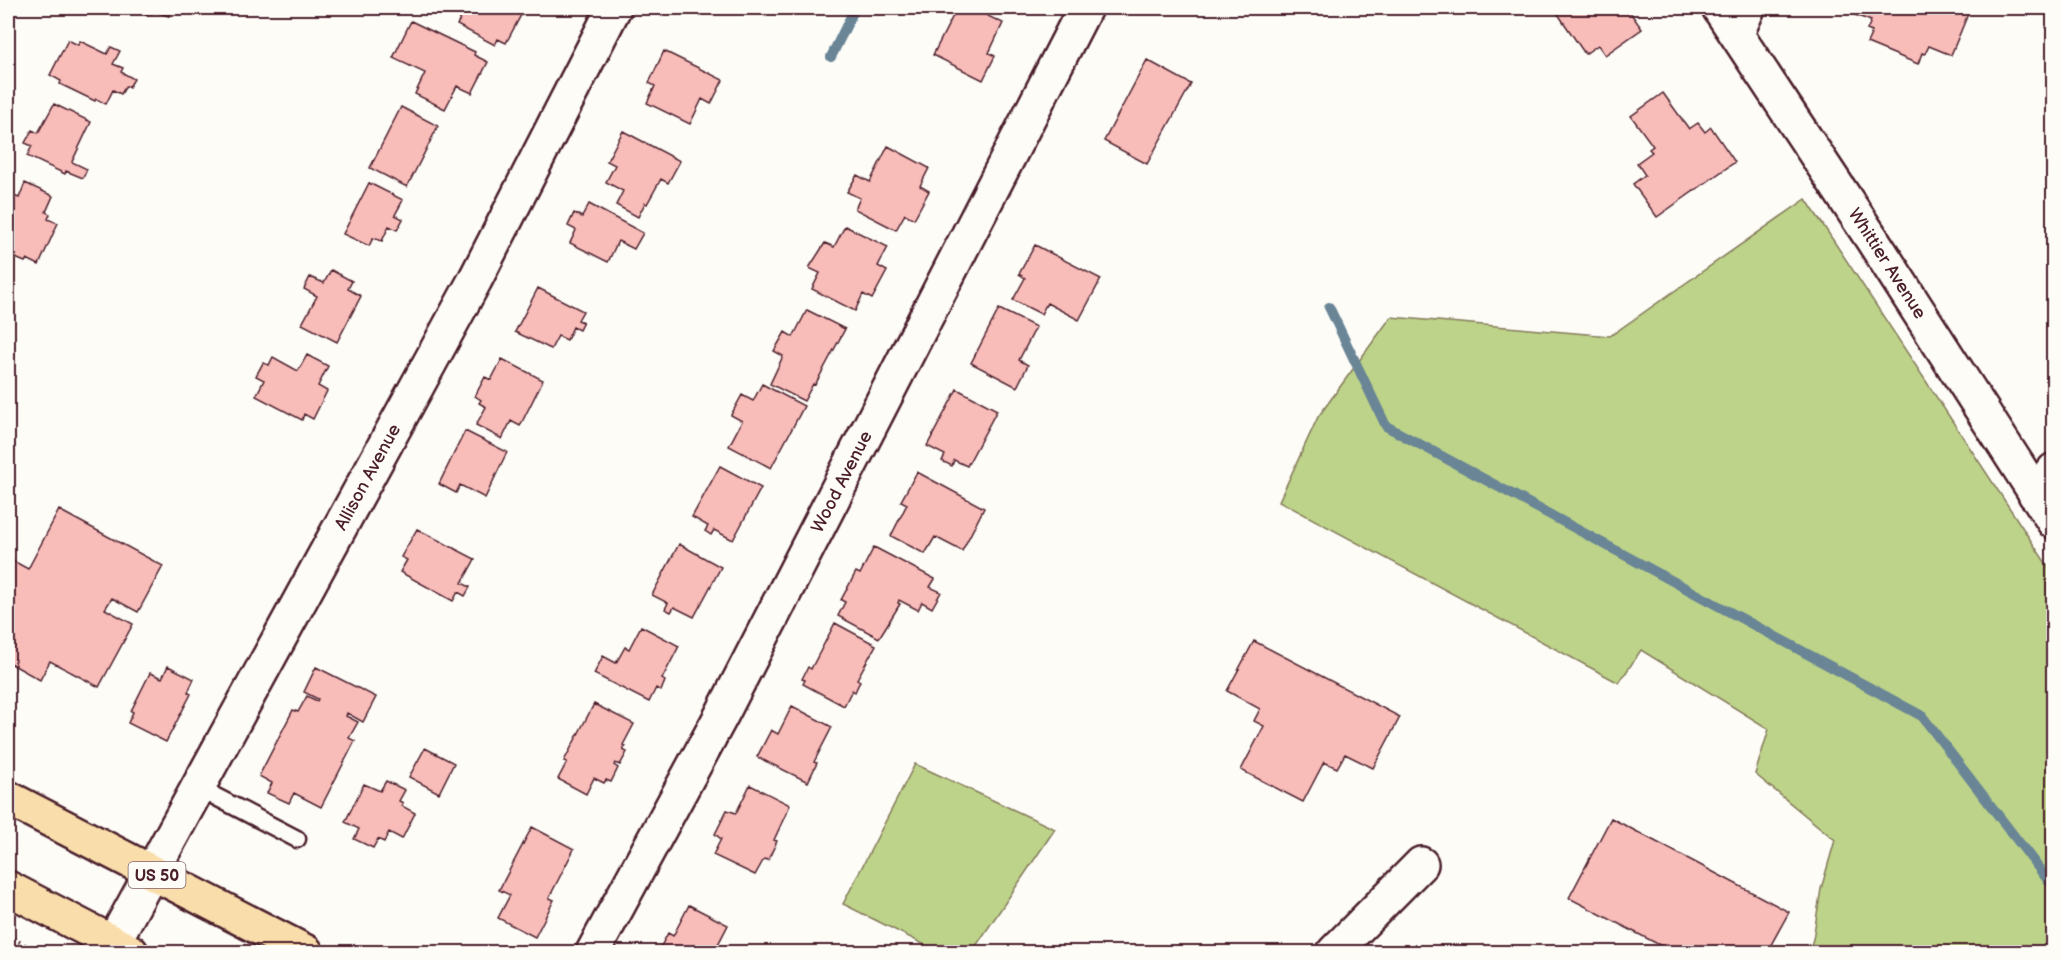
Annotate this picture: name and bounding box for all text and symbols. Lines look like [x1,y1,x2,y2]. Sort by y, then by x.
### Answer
street label: Whittier Avenue [1844,204,1931,323]
street label: Allison Avenue [330,420,406,534]
street label: Wood Avenue [807,427,877,536]
road number: US 50 [128,862,186,888]

